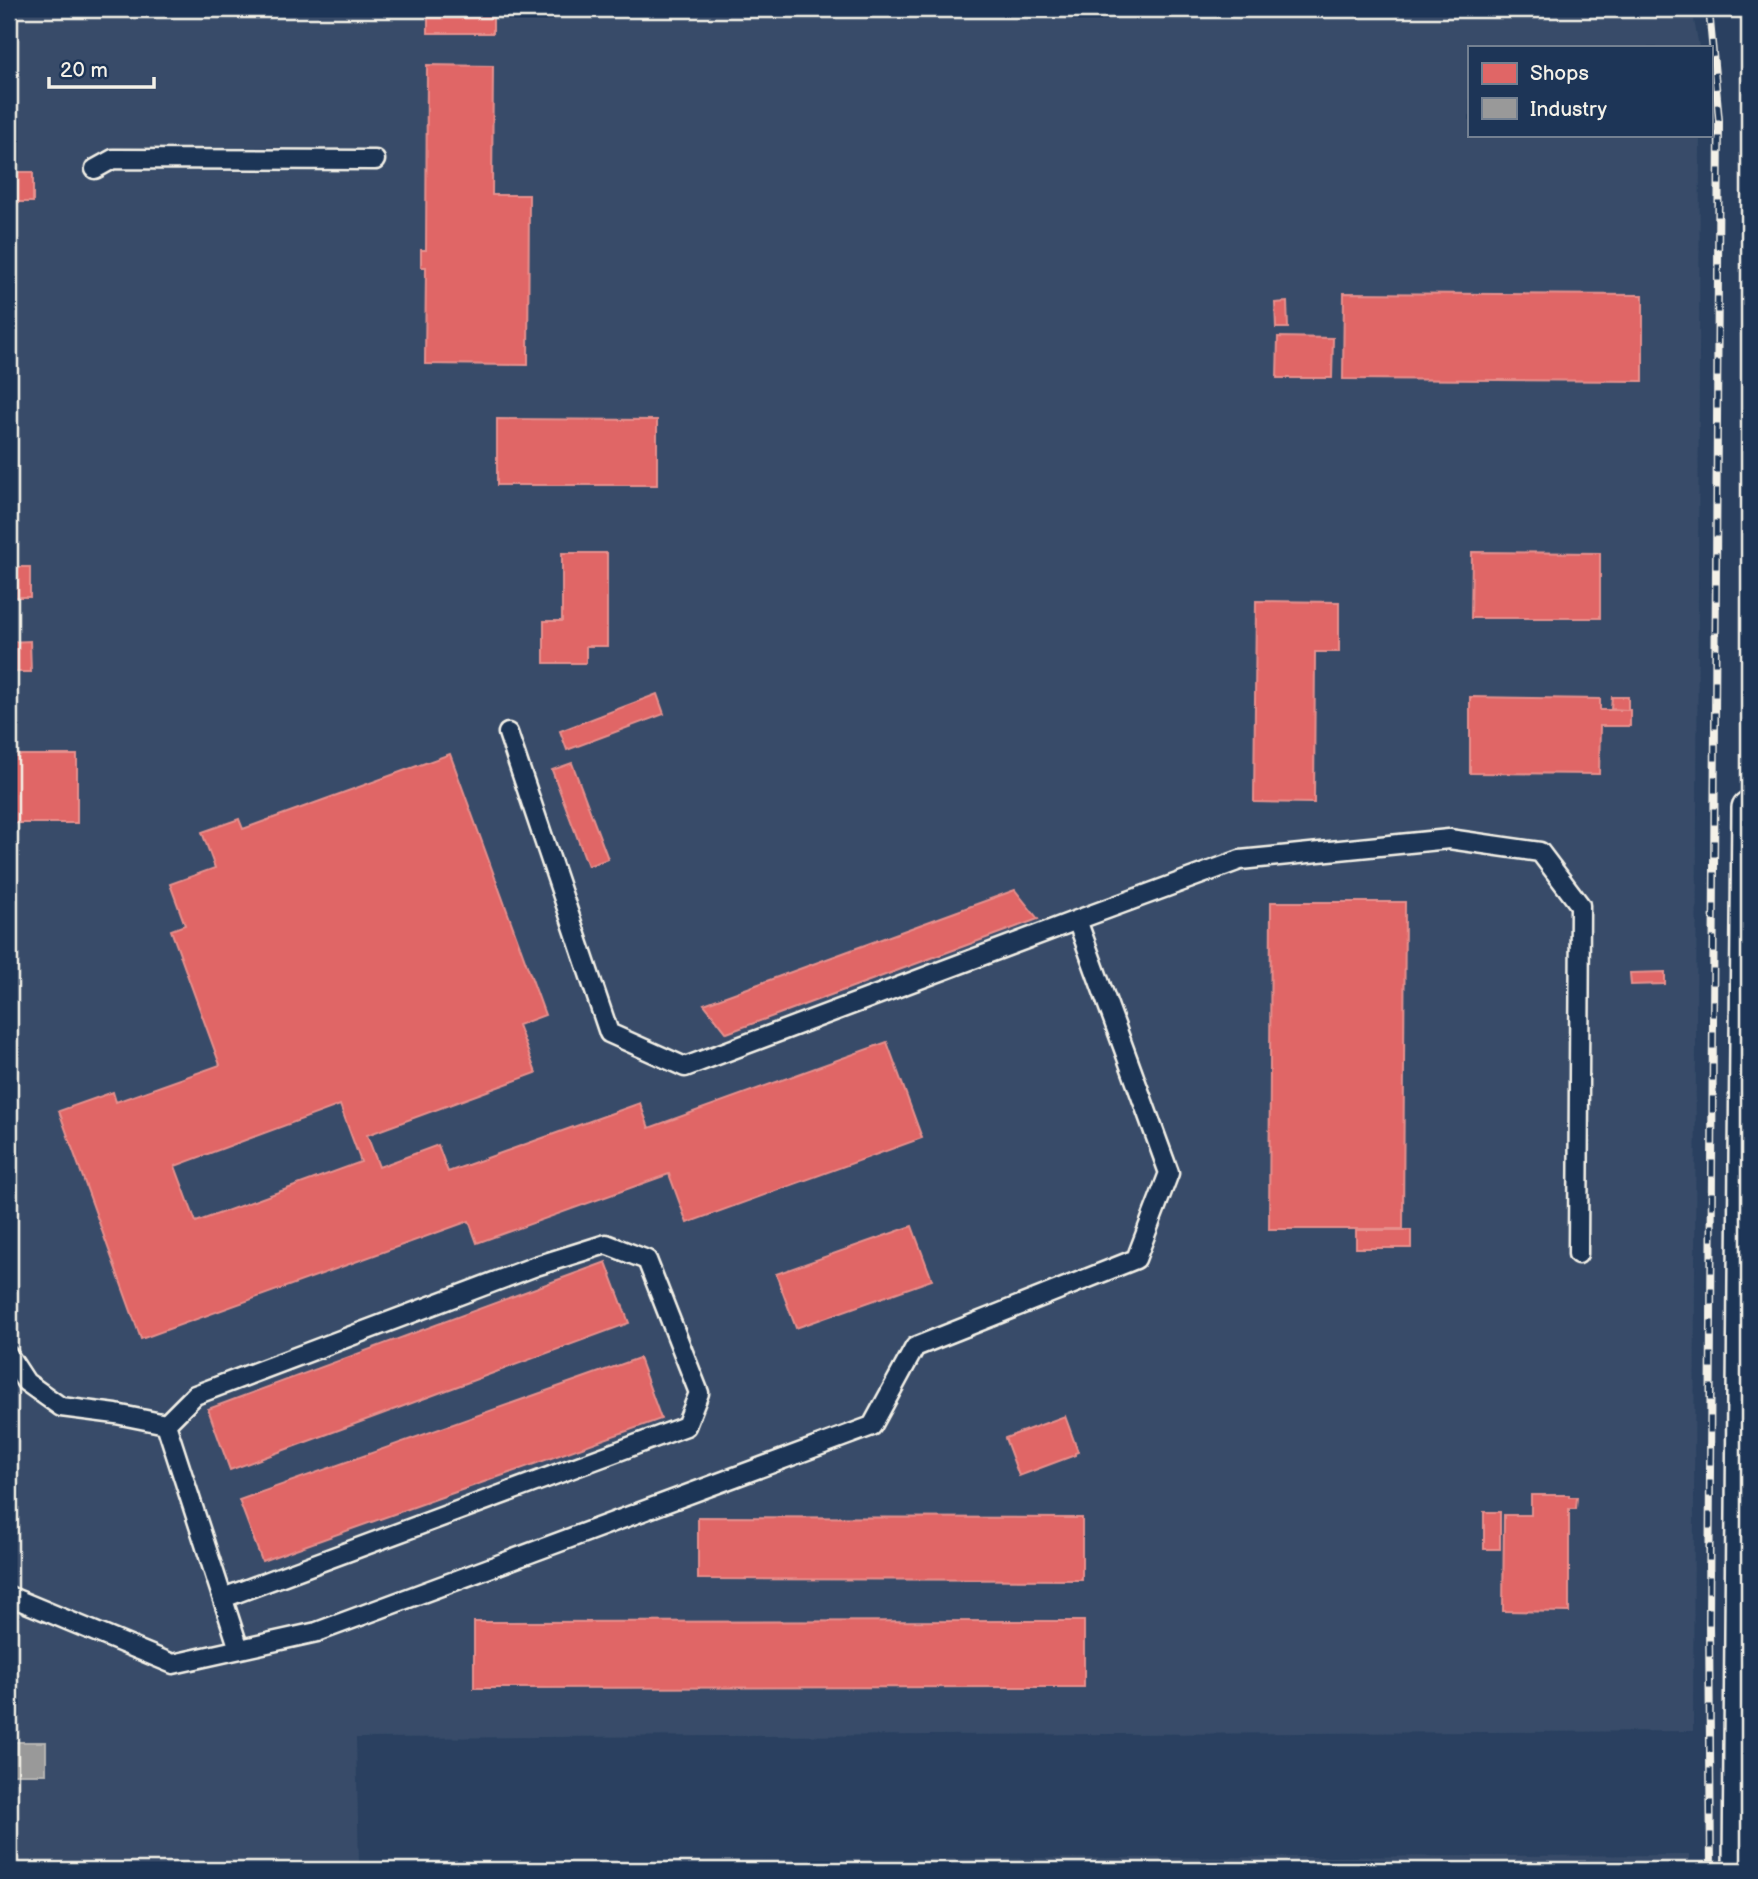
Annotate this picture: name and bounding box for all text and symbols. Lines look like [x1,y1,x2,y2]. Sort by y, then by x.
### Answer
scale bar [49,46,154,90]
legend [1468,46,1712,136]
text: 20 m [60,58,108,83]
text: Shops [1530,61,1589,86]
text: Industry [1530,97,1608,122]

